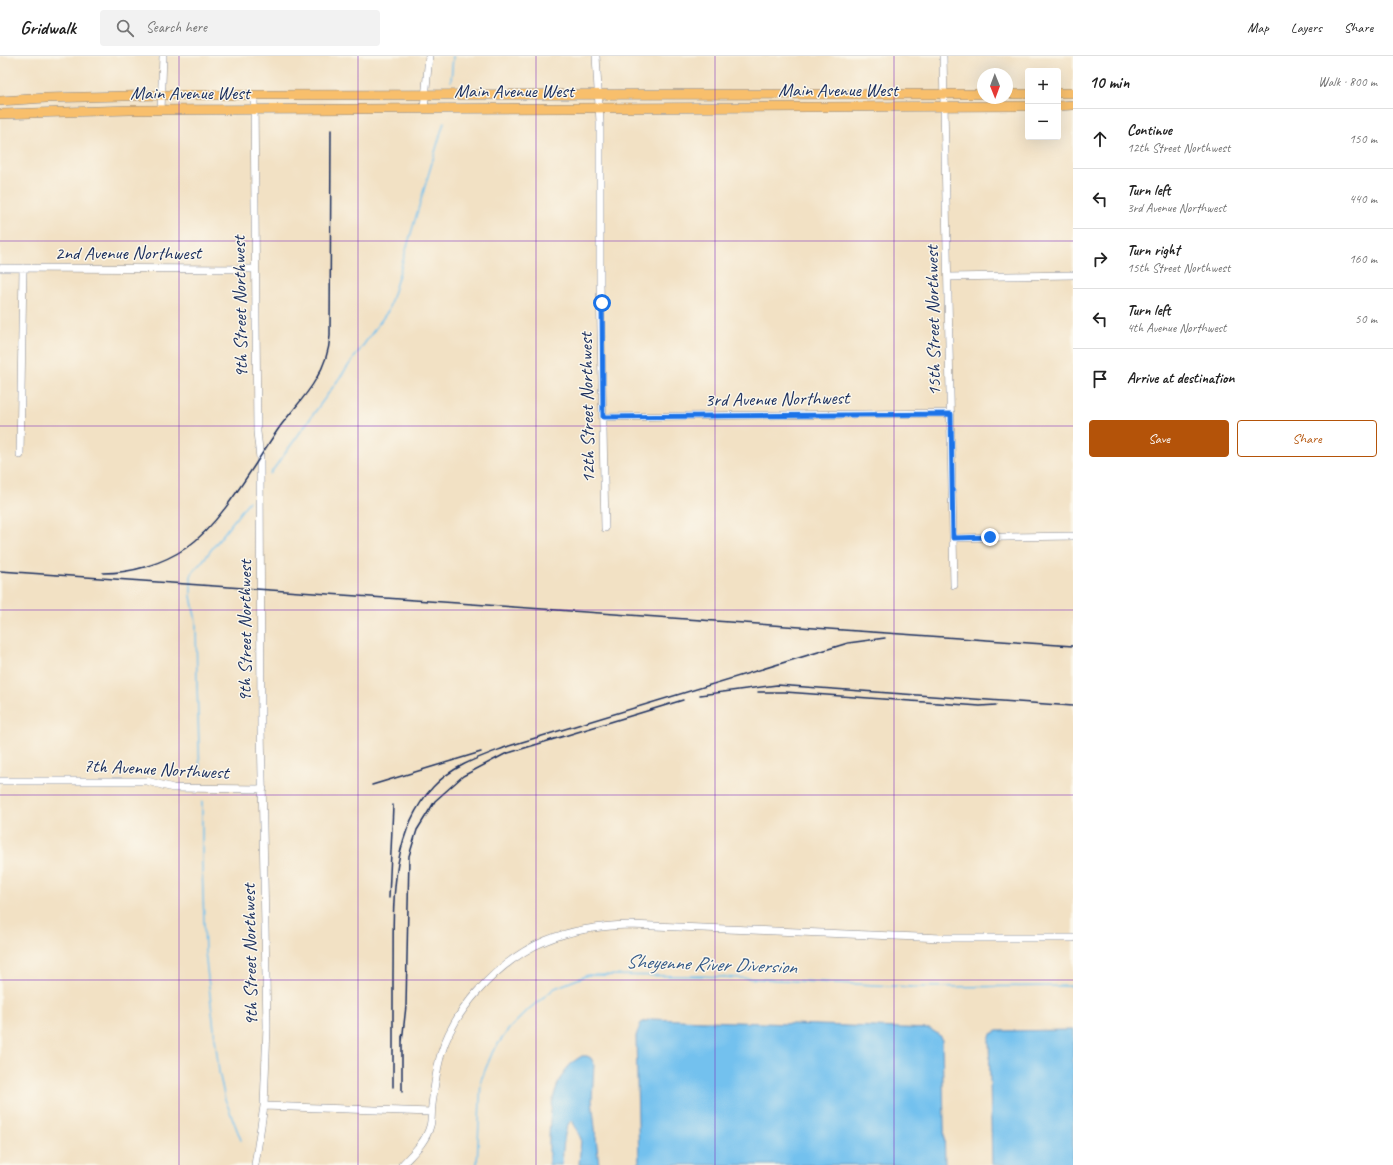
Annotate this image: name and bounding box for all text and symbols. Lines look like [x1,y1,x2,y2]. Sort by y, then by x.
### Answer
search box [100,10,380,46]
text: Gridwalk [20,16,76,40]
icon: search [114,17,136,39]
text: Search here [146,18,207,37]
text: Map [1247,19,1269,36]
text: Layers [1291,19,1322,36]
text: Share [1344,19,1373,36]
north arrow [977,68,1013,104]
map controls [1025,68,1061,140]
button: + [1025,68,1061,104]
text: 10 min [1089,72,1129,93]
text: Walk · 800 m [1318,74,1377,90]
street label: Main Avenue West [778,78,900,102]
street label: Main Avenue West [454,79,576,103]
street label: Main Avenue West [130,81,252,105]
button: − [1025,104,1061,140]
text: Continue [1127,121,1172,140]
icon: ahead [1089,128,1111,150]
text: 150 m [1349,131,1377,147]
text: 12th Street Northwest [1127,140,1230,156]
text: Turn left [1127,181,1170,200]
icon: left [1089,188,1111,210]
text: 440 m [1349,191,1377,207]
text: 3rd Avenue Northwest [1127,200,1226,216]
street label: 9th Street Northwest [227,234,253,378]
street label: 2nd Avenue Northwest [55,241,203,265]
text: Turn right [1127,241,1180,260]
street label: 15th Street Northwest [920,244,946,397]
icon: right [1089,248,1111,270]
text: 160 m [1349,251,1377,267]
text: 15th Street Northwest [1127,260,1230,276]
route start [593,294,611,312]
text: Turn left [1127,301,1170,320]
icon: left [1089,308,1111,330]
text: 50 m [1355,311,1377,327]
text: 4th Avenue Northwest [1127,320,1226,336]
street label: 12th Street Northwest [574,331,600,484]
icon: arrive [1089,368,1111,390]
text: Arrive at destination [1127,369,1234,388]
street label: 3rd Avenue Northwest [704,386,851,412]
button: Save [1089,420,1229,457]
button: Share [1237,420,1377,457]
route end [981,528,999,546]
street label: 9th Street Northwest [233,558,257,702]
street label: 7th Avenue Northwest [83,753,231,785]
street label: 9th Street Northwest [237,882,263,1026]
water label: Sheyenne River Diversion [625,949,799,980]

